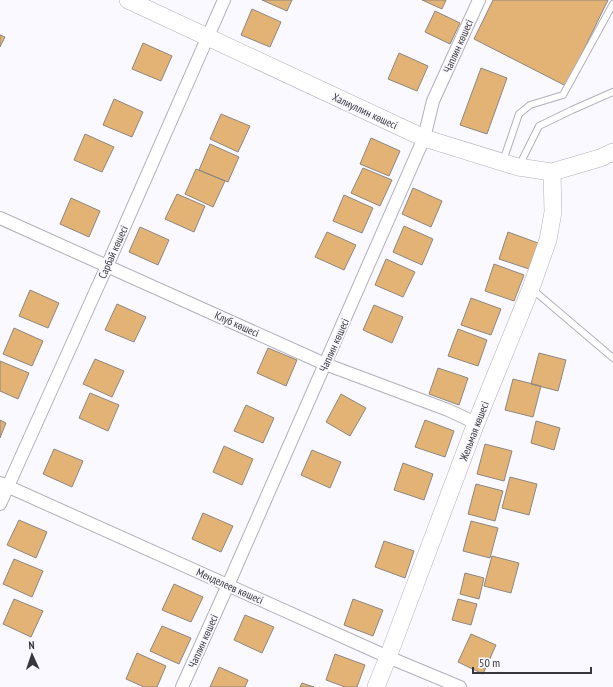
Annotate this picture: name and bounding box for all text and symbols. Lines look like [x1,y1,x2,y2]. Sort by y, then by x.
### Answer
street label: Чаплин көшесі [440,17,476,75]
street label: Халиуллин көшесі [330,90,400,132]
street label: Сарбай көшесі [95,223,131,281]
street label: Клуб көшесі [213,308,261,340]
street label: Чаплин көшесі [316,316,352,374]
street label: Жельмая көшесі [456,399,492,464]
street label: Менделеев көшесі [194,565,266,607]
street label: Чаплин көшесі [185,612,221,670]
north arrow [12,635,52,675]
text: N [28,638,35,652]
scale bar [473,649,591,675]
text: 50 m [479,655,500,670]

